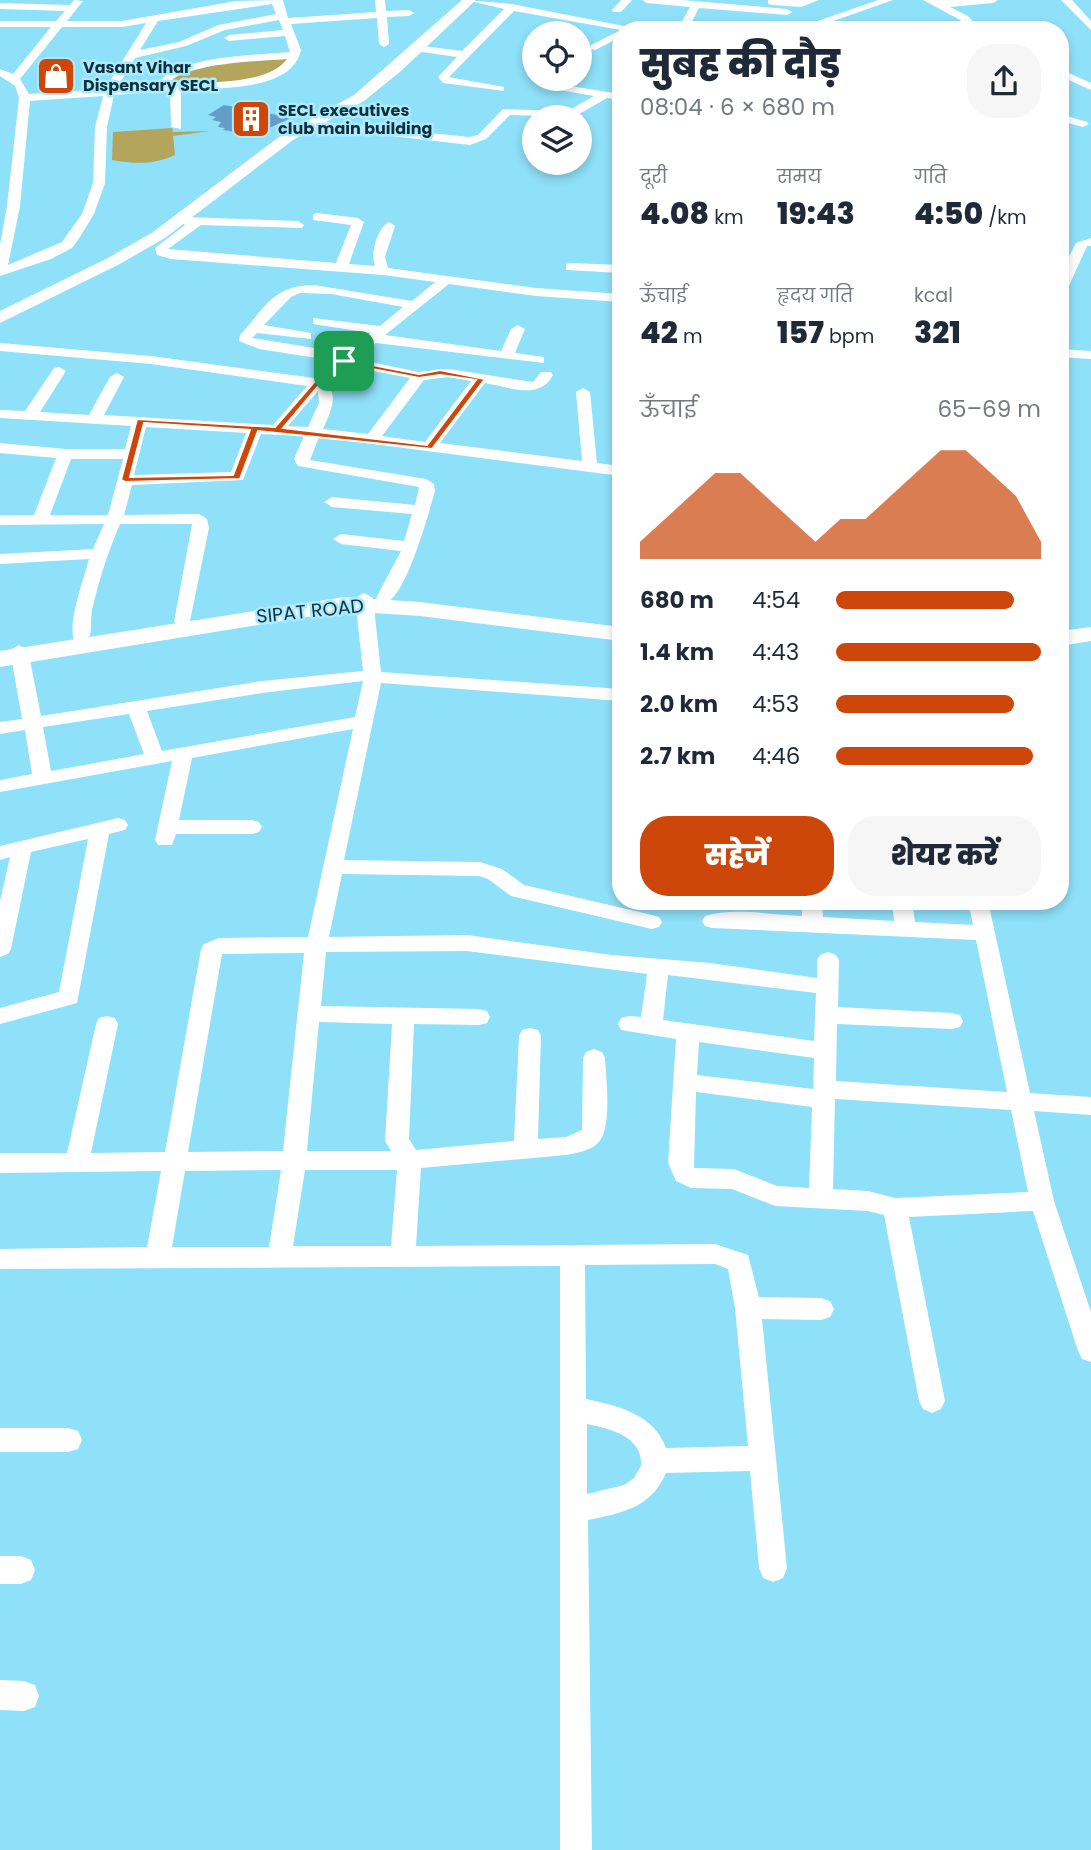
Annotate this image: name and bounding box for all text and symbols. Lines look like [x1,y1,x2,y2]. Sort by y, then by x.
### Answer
map controls [522,21,592,175]
button: locate [522,21,592,91]
text: सुबह की दौड़ [640,37,840,90]
button: share [967,44,1041,118]
shop icon: Vasant Vihar Dispensary SECL [35,55,77,97]
place label: Vasant Vihar Dispensary SECL [83,56,219,97]
text: 08:04 · 6 × 680 m [640,91,835,123]
building icon: SECL executives club main building [230,98,272,140]
place label: SECL executives club main building [278,99,432,140]
button: layers [522,105,592,175]
text: दूरी [640,163,667,190]
text: समय [777,163,822,190]
text: गति [914,163,947,190]
text: 4.08 [640,192,709,235]
text: 19:43 [777,192,855,235]
text: 4:50 [914,192,983,235]
text: km [709,204,744,231]
text: /km [983,204,1027,231]
text: ऊँचाई [640,282,687,309]
text: हृदय गति [777,282,853,309]
text: kcal [914,282,953,309]
text: 42 [640,311,678,354]
text: 157 [777,311,824,354]
text: 321 [914,311,961,354]
text: m [678,323,702,350]
text: bpm [824,323,874,350]
pin [314,331,374,391]
icon: arrive [325,342,363,380]
text: ऊँचाई [640,393,697,425]
text: 65–69 m [937,393,1041,425]
text: 680 m [640,584,714,616]
text: 4:54 [752,584,800,616]
street label: SIPAT ROAD [255,592,365,630]
text: 1.4 km [640,636,714,668]
text: 4:43 [752,636,799,668]
text: 2.0 km [640,688,718,720]
text: 4:53 [752,688,799,720]
text: 2.7 km [640,740,715,772]
text: 4:46 [752,740,800,772]
button: सहेजें [640,816,834,896]
button: शेयर करें [848,816,1041,896]

